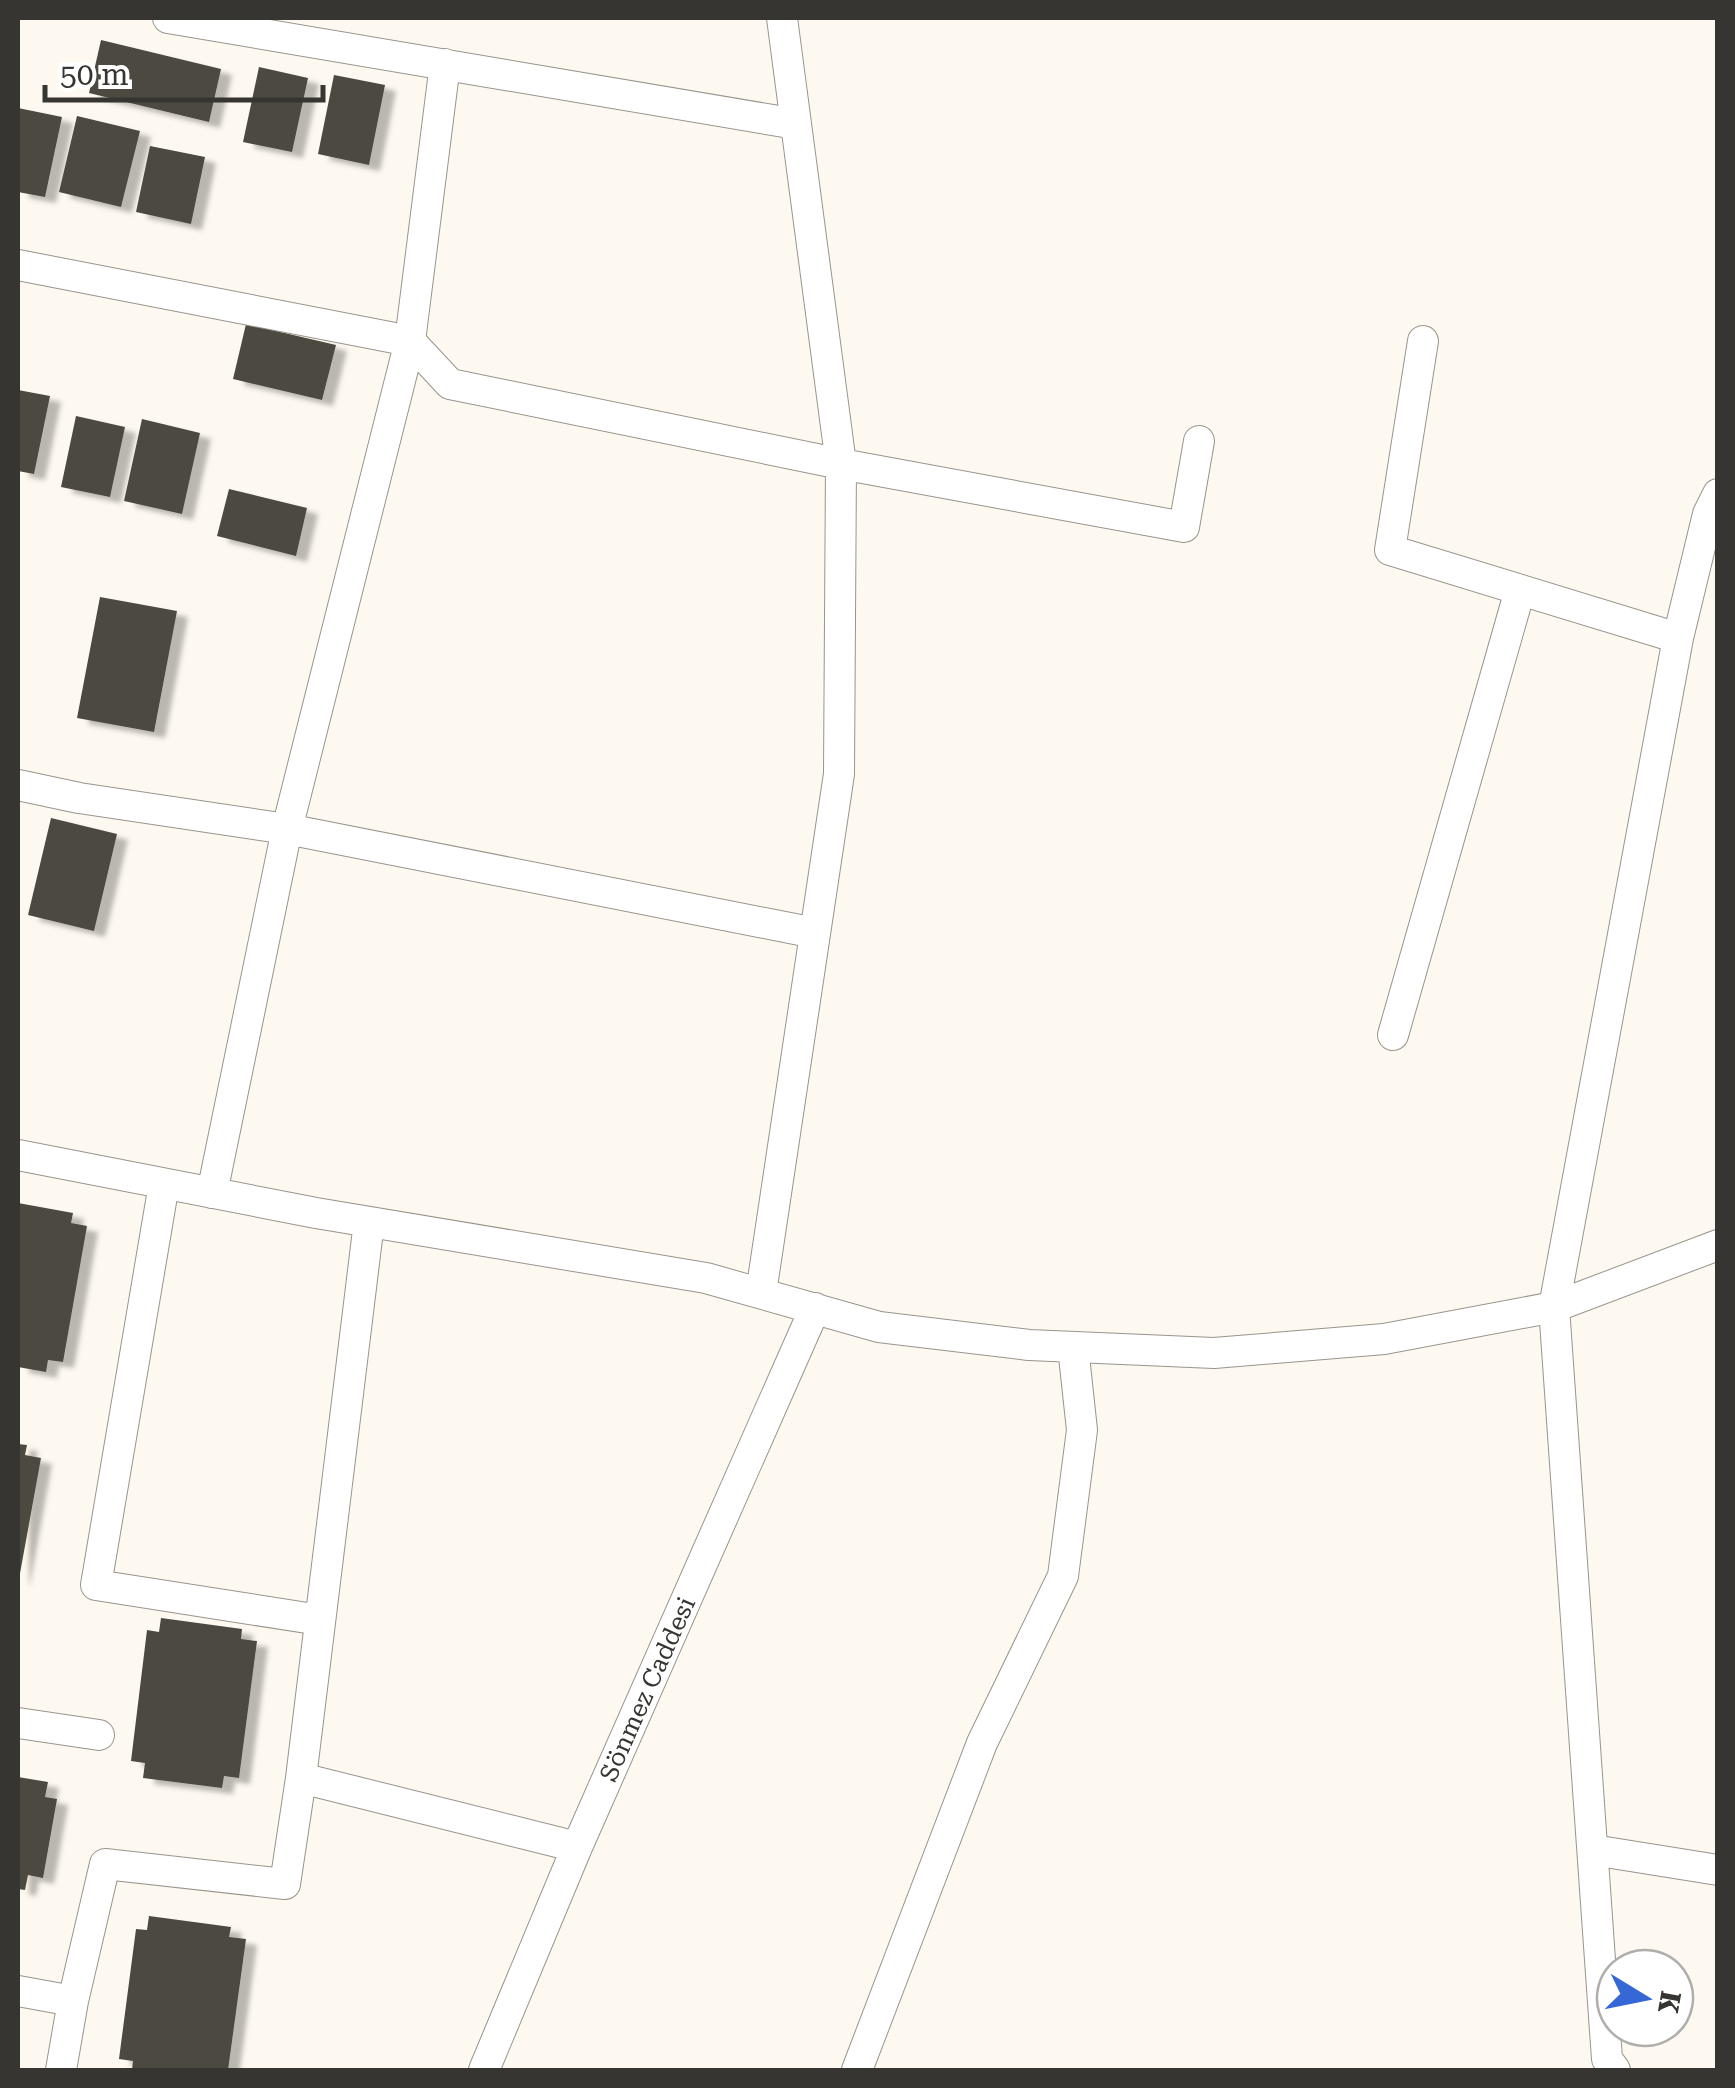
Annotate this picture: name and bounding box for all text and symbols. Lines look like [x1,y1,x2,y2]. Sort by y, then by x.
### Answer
scale bar [45,40,322,102]
text: 50 m [60,57,129,92]
street label: Sönmez Caddesi [594,1593,701,1786]
north arrow [1595,1948,1695,2048]
text: K [1651,1989,1687,2016]

